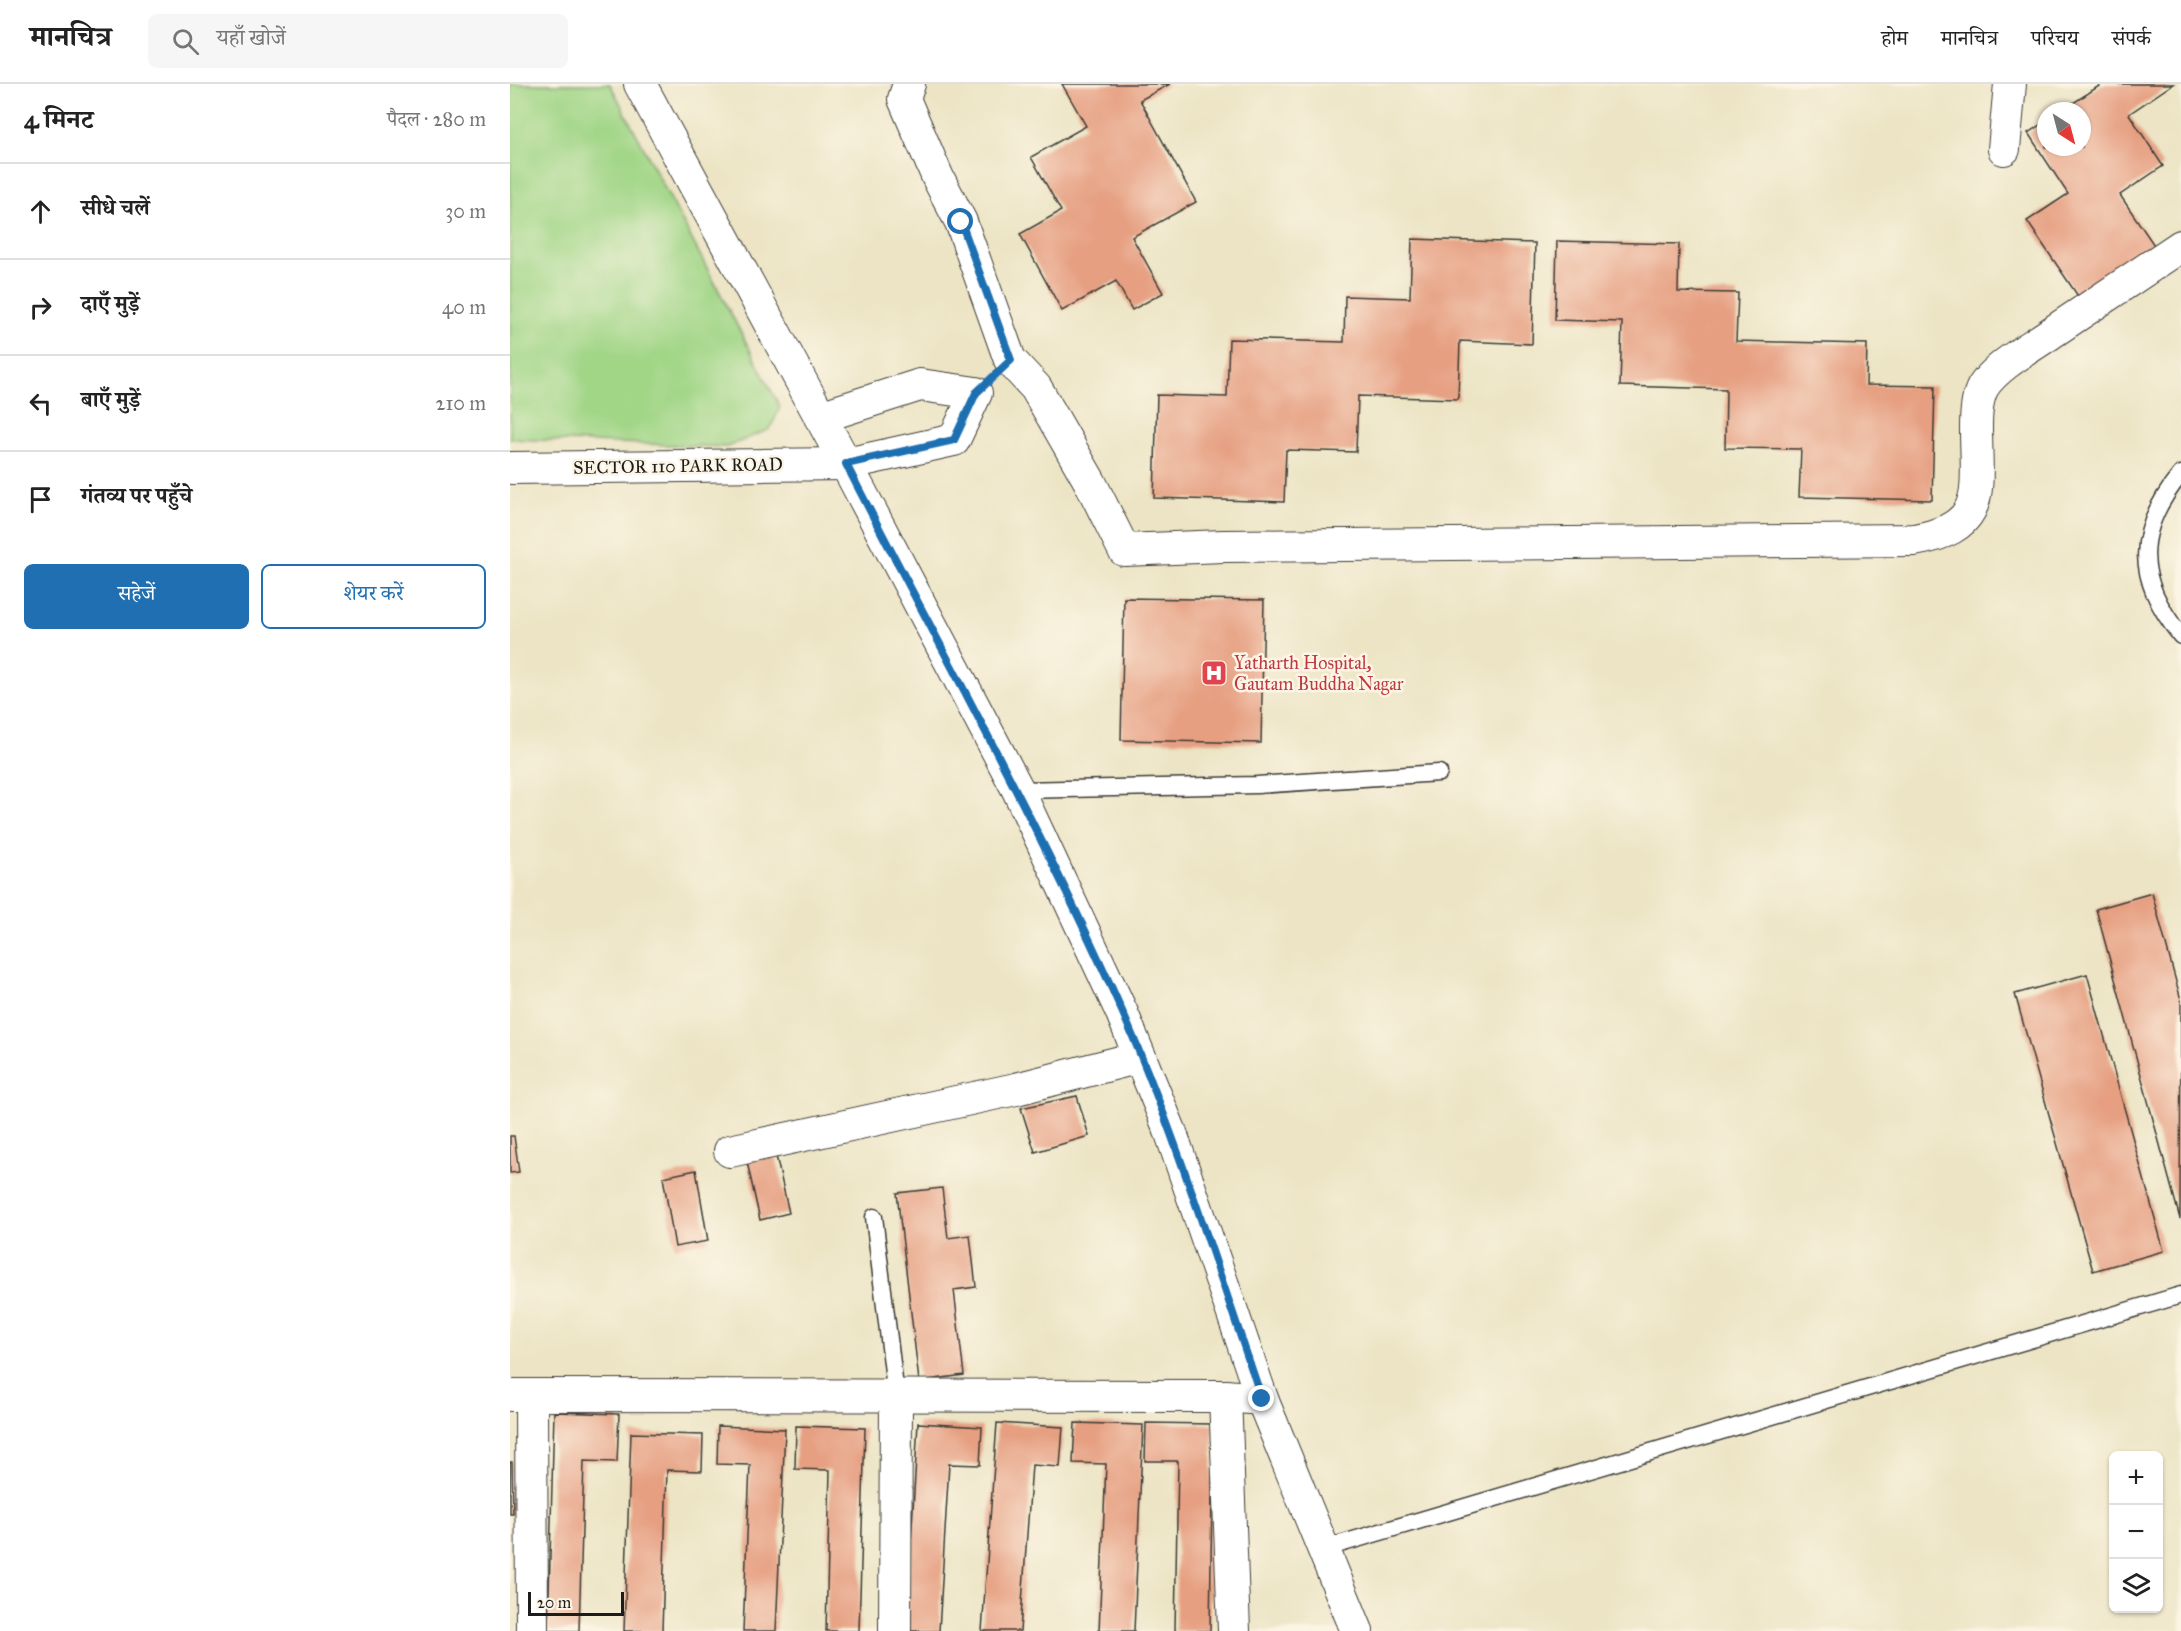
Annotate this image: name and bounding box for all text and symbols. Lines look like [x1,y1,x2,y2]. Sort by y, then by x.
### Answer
search box [148,14,568,68]
text: मानचित्र [30,19,112,54]
text: यहाँ खोजें [217,24,286,51]
icon: search [169,25,202,58]
text: होम [1881,25,1908,51]
text: मानचित्र [1941,25,1998,51]
text: परिचय [2031,25,2079,51]
text: संपर्क [2112,25,2151,51]
north arrow [2037,102,2091,156]
text: 4 मिनट [24,103,93,135]
text: पैदल · 280 m [387,107,486,131]
text: सीधे चलें [81,194,150,221]
icon: ahead [24,195,57,228]
text: 30 m [445,199,486,223]
route start [947,208,973,234]
text: दाएँ मुड़ें [81,290,140,317]
icon: right [24,291,57,324]
text: 40 m [442,295,486,319]
text: बाएँ मुड़ें [81,386,140,413]
icon: left [24,387,57,420]
text: 210 m [436,391,486,415]
street label: SECTOR 110 PARK ROAD [573,453,783,479]
text: गंतव्य पर पहुँचे [81,482,192,509]
icon: arrive [24,483,57,516]
button: सहेजें [24,564,249,629]
button: शेयर करें [261,564,486,629]
place label: Yatharth Hospital, Gautam Buddha Nagar [1234,652,1404,696]
hospital icon: Yatharth Hospital, Gautam Buddha Nagar [1199,658,1229,688]
route end [1248,1385,1274,1411]
map controls [2109,1451,2163,1613]
button: + [2109,1451,2163,1505]
button: − [2109,1505,2163,1559]
button: layers [2109,1559,2163,1613]
scale bar [528,1589,624,1616]
text: 20 m [537,1593,571,1612]

